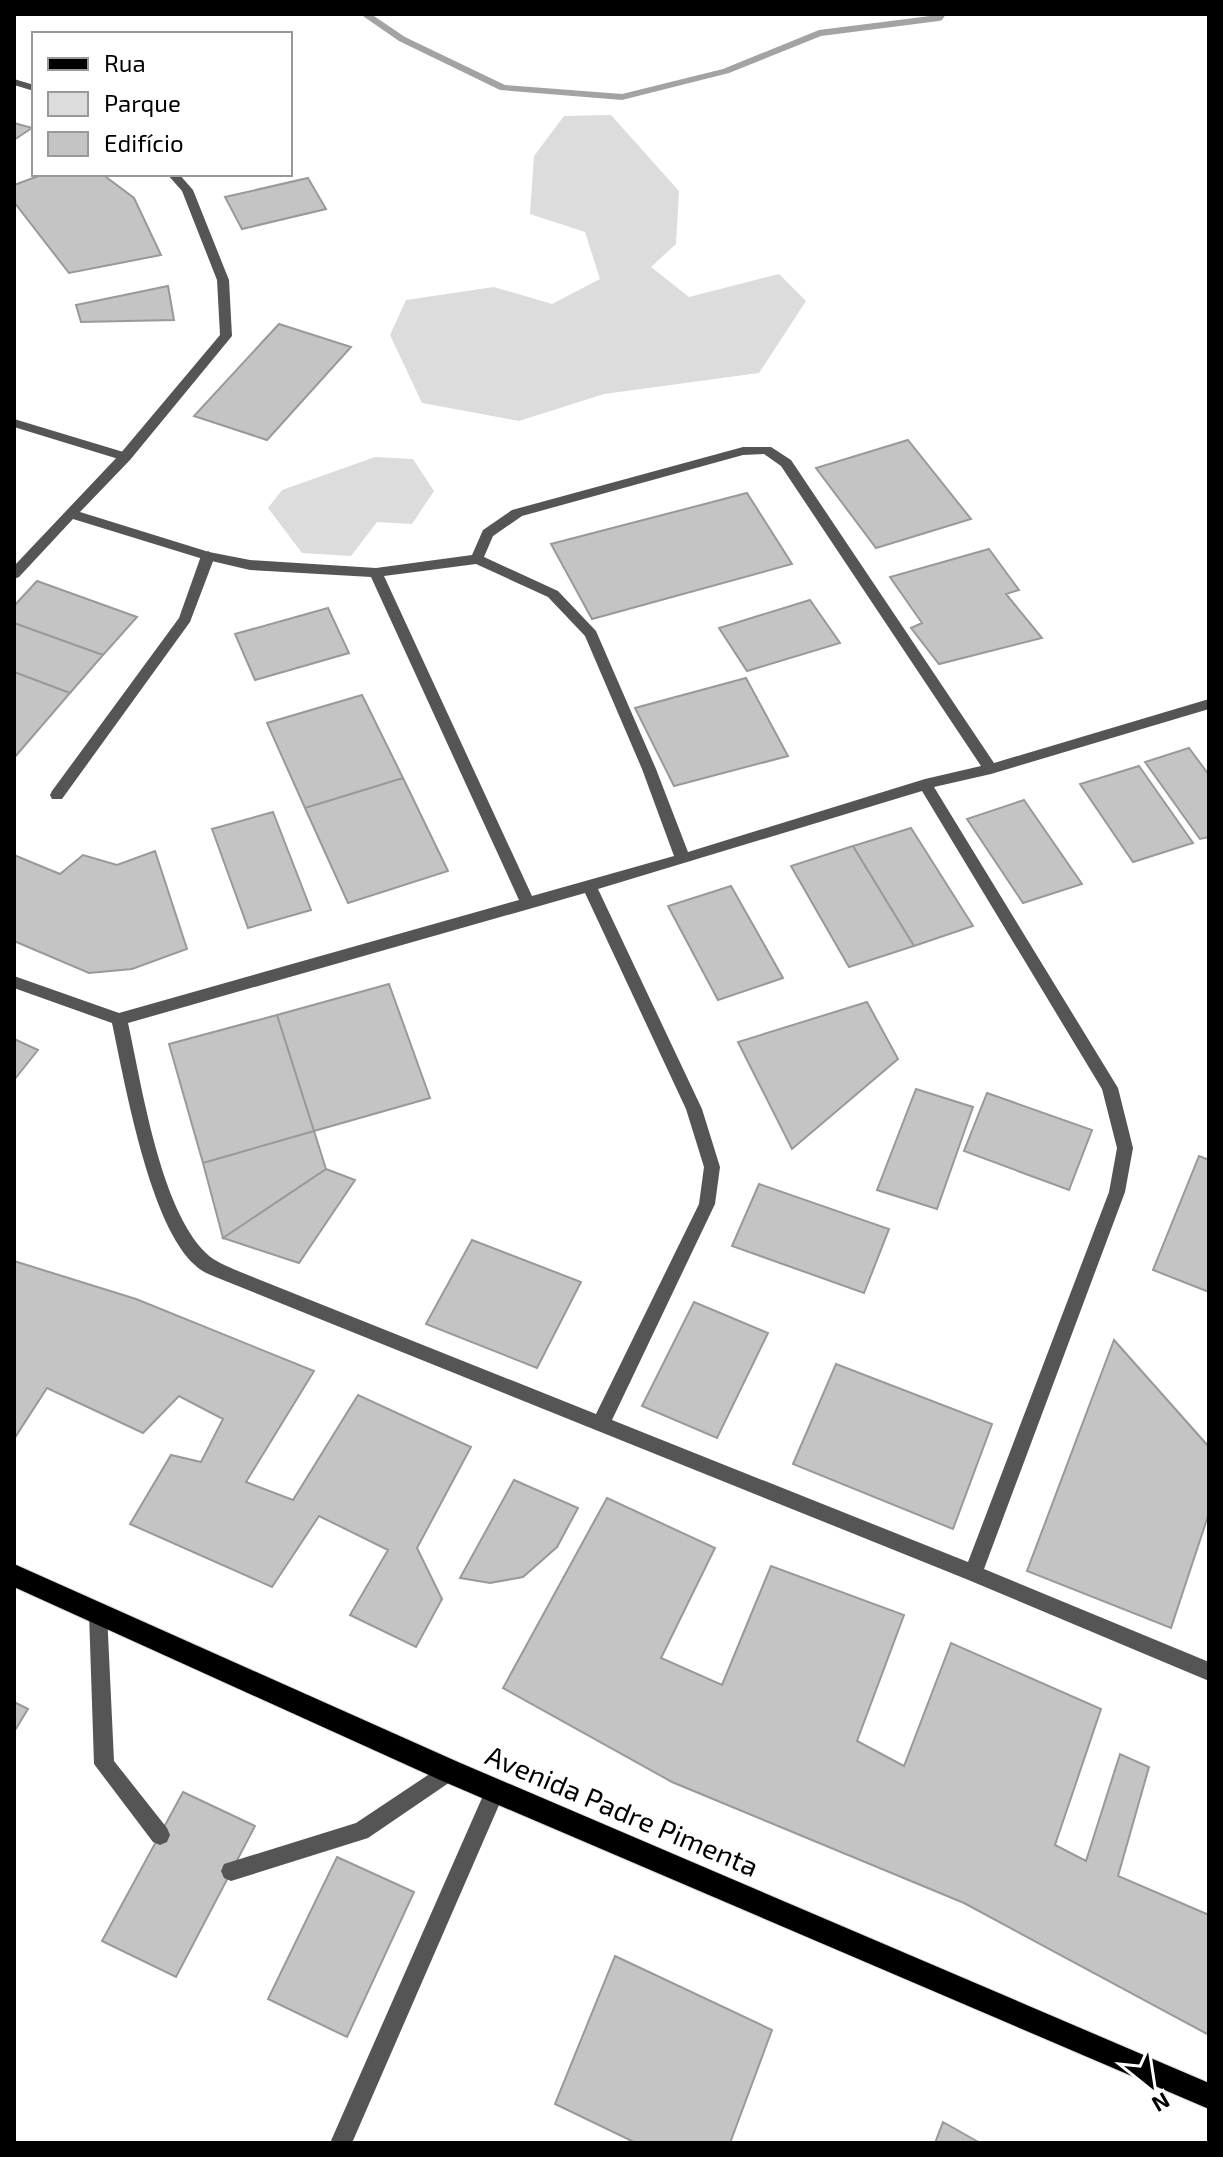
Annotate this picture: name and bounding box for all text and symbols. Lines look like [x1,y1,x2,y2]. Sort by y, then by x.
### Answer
legend [32,32,292,176]
text: Rua [104,48,146,77]
text: Parque [104,88,181,117]
text: Edifício [104,128,184,157]
street label: Avenida Padre Pimenta [481,1737,764,1883]
north arrow [1111,2045,1191,2125]
text: N [1148,2088,1175,2118]

